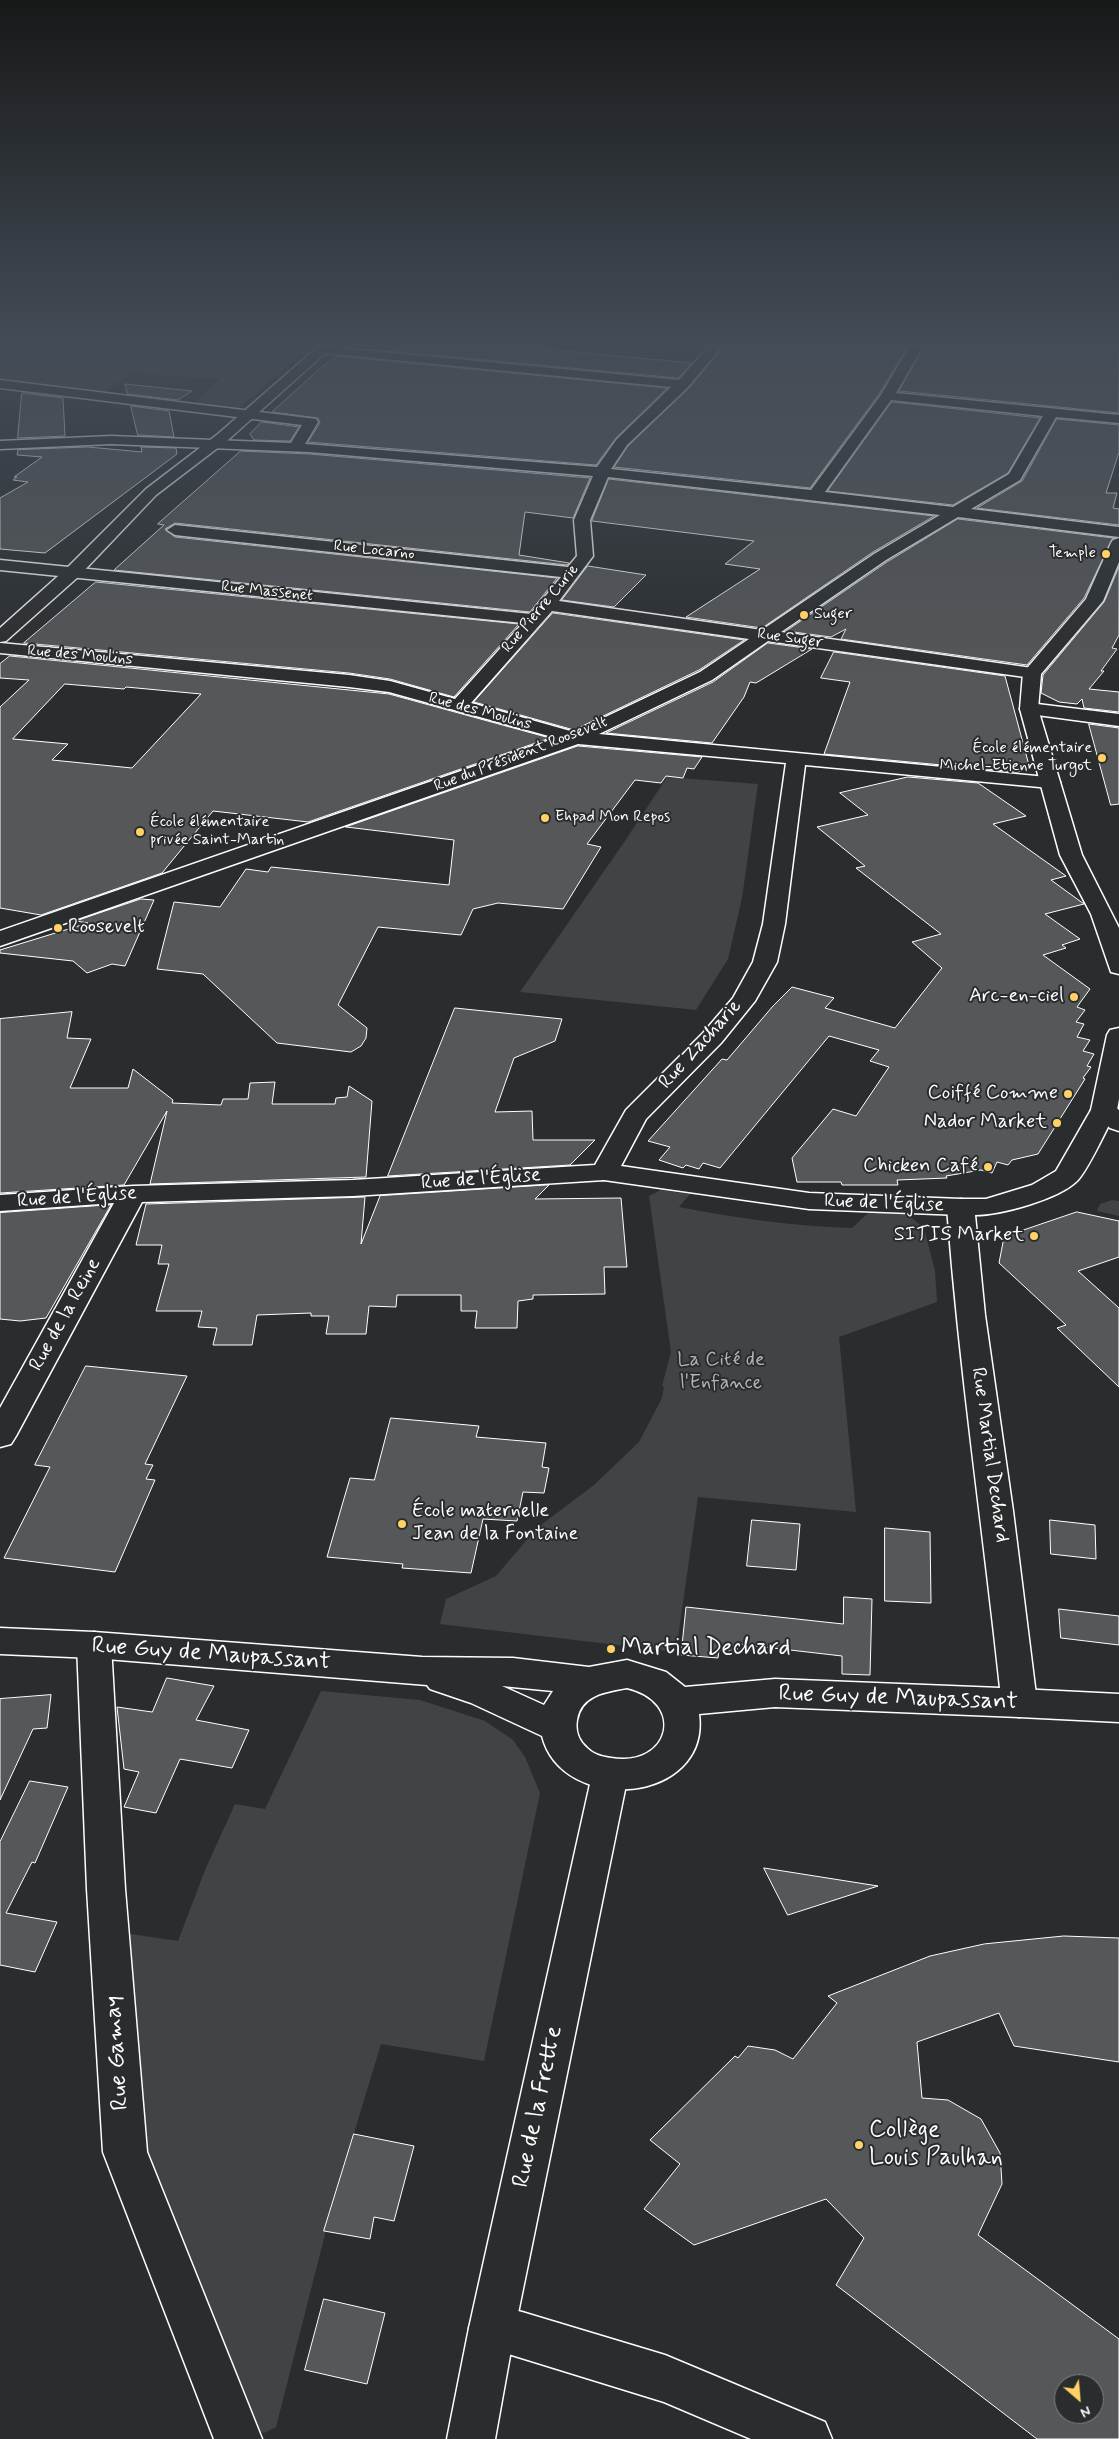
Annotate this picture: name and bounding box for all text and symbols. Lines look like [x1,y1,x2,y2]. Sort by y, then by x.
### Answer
street label: Rue Locarno [333,537,415,565]
place label: Temple [1049,544,1096,564]
marker: Temple [1100,548,1112,560]
street label: Rue Pierre Curie [498,561,584,657]
street label: Rue Massenet [220,578,314,606]
place label: Suger [814,605,852,625]
marker: Suger [798,609,810,621]
street label: Rue Suger [756,625,824,653]
street label: Rue des Moulins [26,642,134,670]
street label: Rue des Moulins [426,689,534,735]
street label: Rue du Président Roosevelt [432,713,610,797]
place label: École élémentaire Michel-Etienne Turgot [940,739,1092,777]
marker: École élémentaire Michel-Etienne Turgot [1096,752,1108,764]
place label: Ehpad Mon Repos [555,808,670,828]
marker: Ehpad Mon Repos [539,812,551,824]
place label: École élémentaire privée Saint-Martin [150,813,284,851]
marker: École élémentaire privée Saint-Martin [134,826,146,838]
place label: Roosevelt [68,916,145,940]
marker: Roosevelt [52,922,64,934]
place label: Arc-en-ciel [969,985,1064,1009]
marker: Arc-en-ciel [1068,991,1080,1003]
street label: Rue Zacharie [654,995,748,1095]
place label: Coiffé Comme [928,1082,1058,1106]
marker: Coiffé Comme [1062,1088,1074,1100]
place label: Nador Market [924,1111,1047,1135]
marker: Nador Market [1051,1117,1063,1129]
place label: Chicken Café [863,1155,978,1179]
marker: Chicken Café [982,1161,994,1173]
street label: Rue de l'Église [420,1164,542,1196]
street label: Rue de l'Église [16,1182,138,1214]
street label: Rue de l'Église [824,1190,944,1218]
place label: SITIS Market [894,1224,1024,1248]
marker: SITIS Market [1028,1230,1040,1242]
street label: Rue de la Reine [25,1254,107,1376]
park label: La Cité de l'Enfance [677,1349,765,1396]
street label: Rue Martial Dechard [965,1366,1013,1544]
place label: École maternelle Jean de la Fontaine [412,1500,578,1547]
marker: École maternelle Jean de la Fontaine [396,1518,408,1530]
street label: Rue Guy de Maupassant [91,1632,331,1678]
place label: Martial Dechard [621,1635,791,1663]
marker: Martial Dechard [605,1643,617,1655]
street label: Rue Guy de Maupassant [778,1680,1018,1718]
street label: Rue Gamay [100,1995,136,2111]
street label: Rue de la Frette [508,2023,570,2191]
place label: Collège Louis Paulhan [869,2117,1003,2173]
marker: Collège Louis Paulhan [853,2139,865,2151]
north arrow [1054,2374,1104,2424]
text: N [1077,2401,1094,2422]

